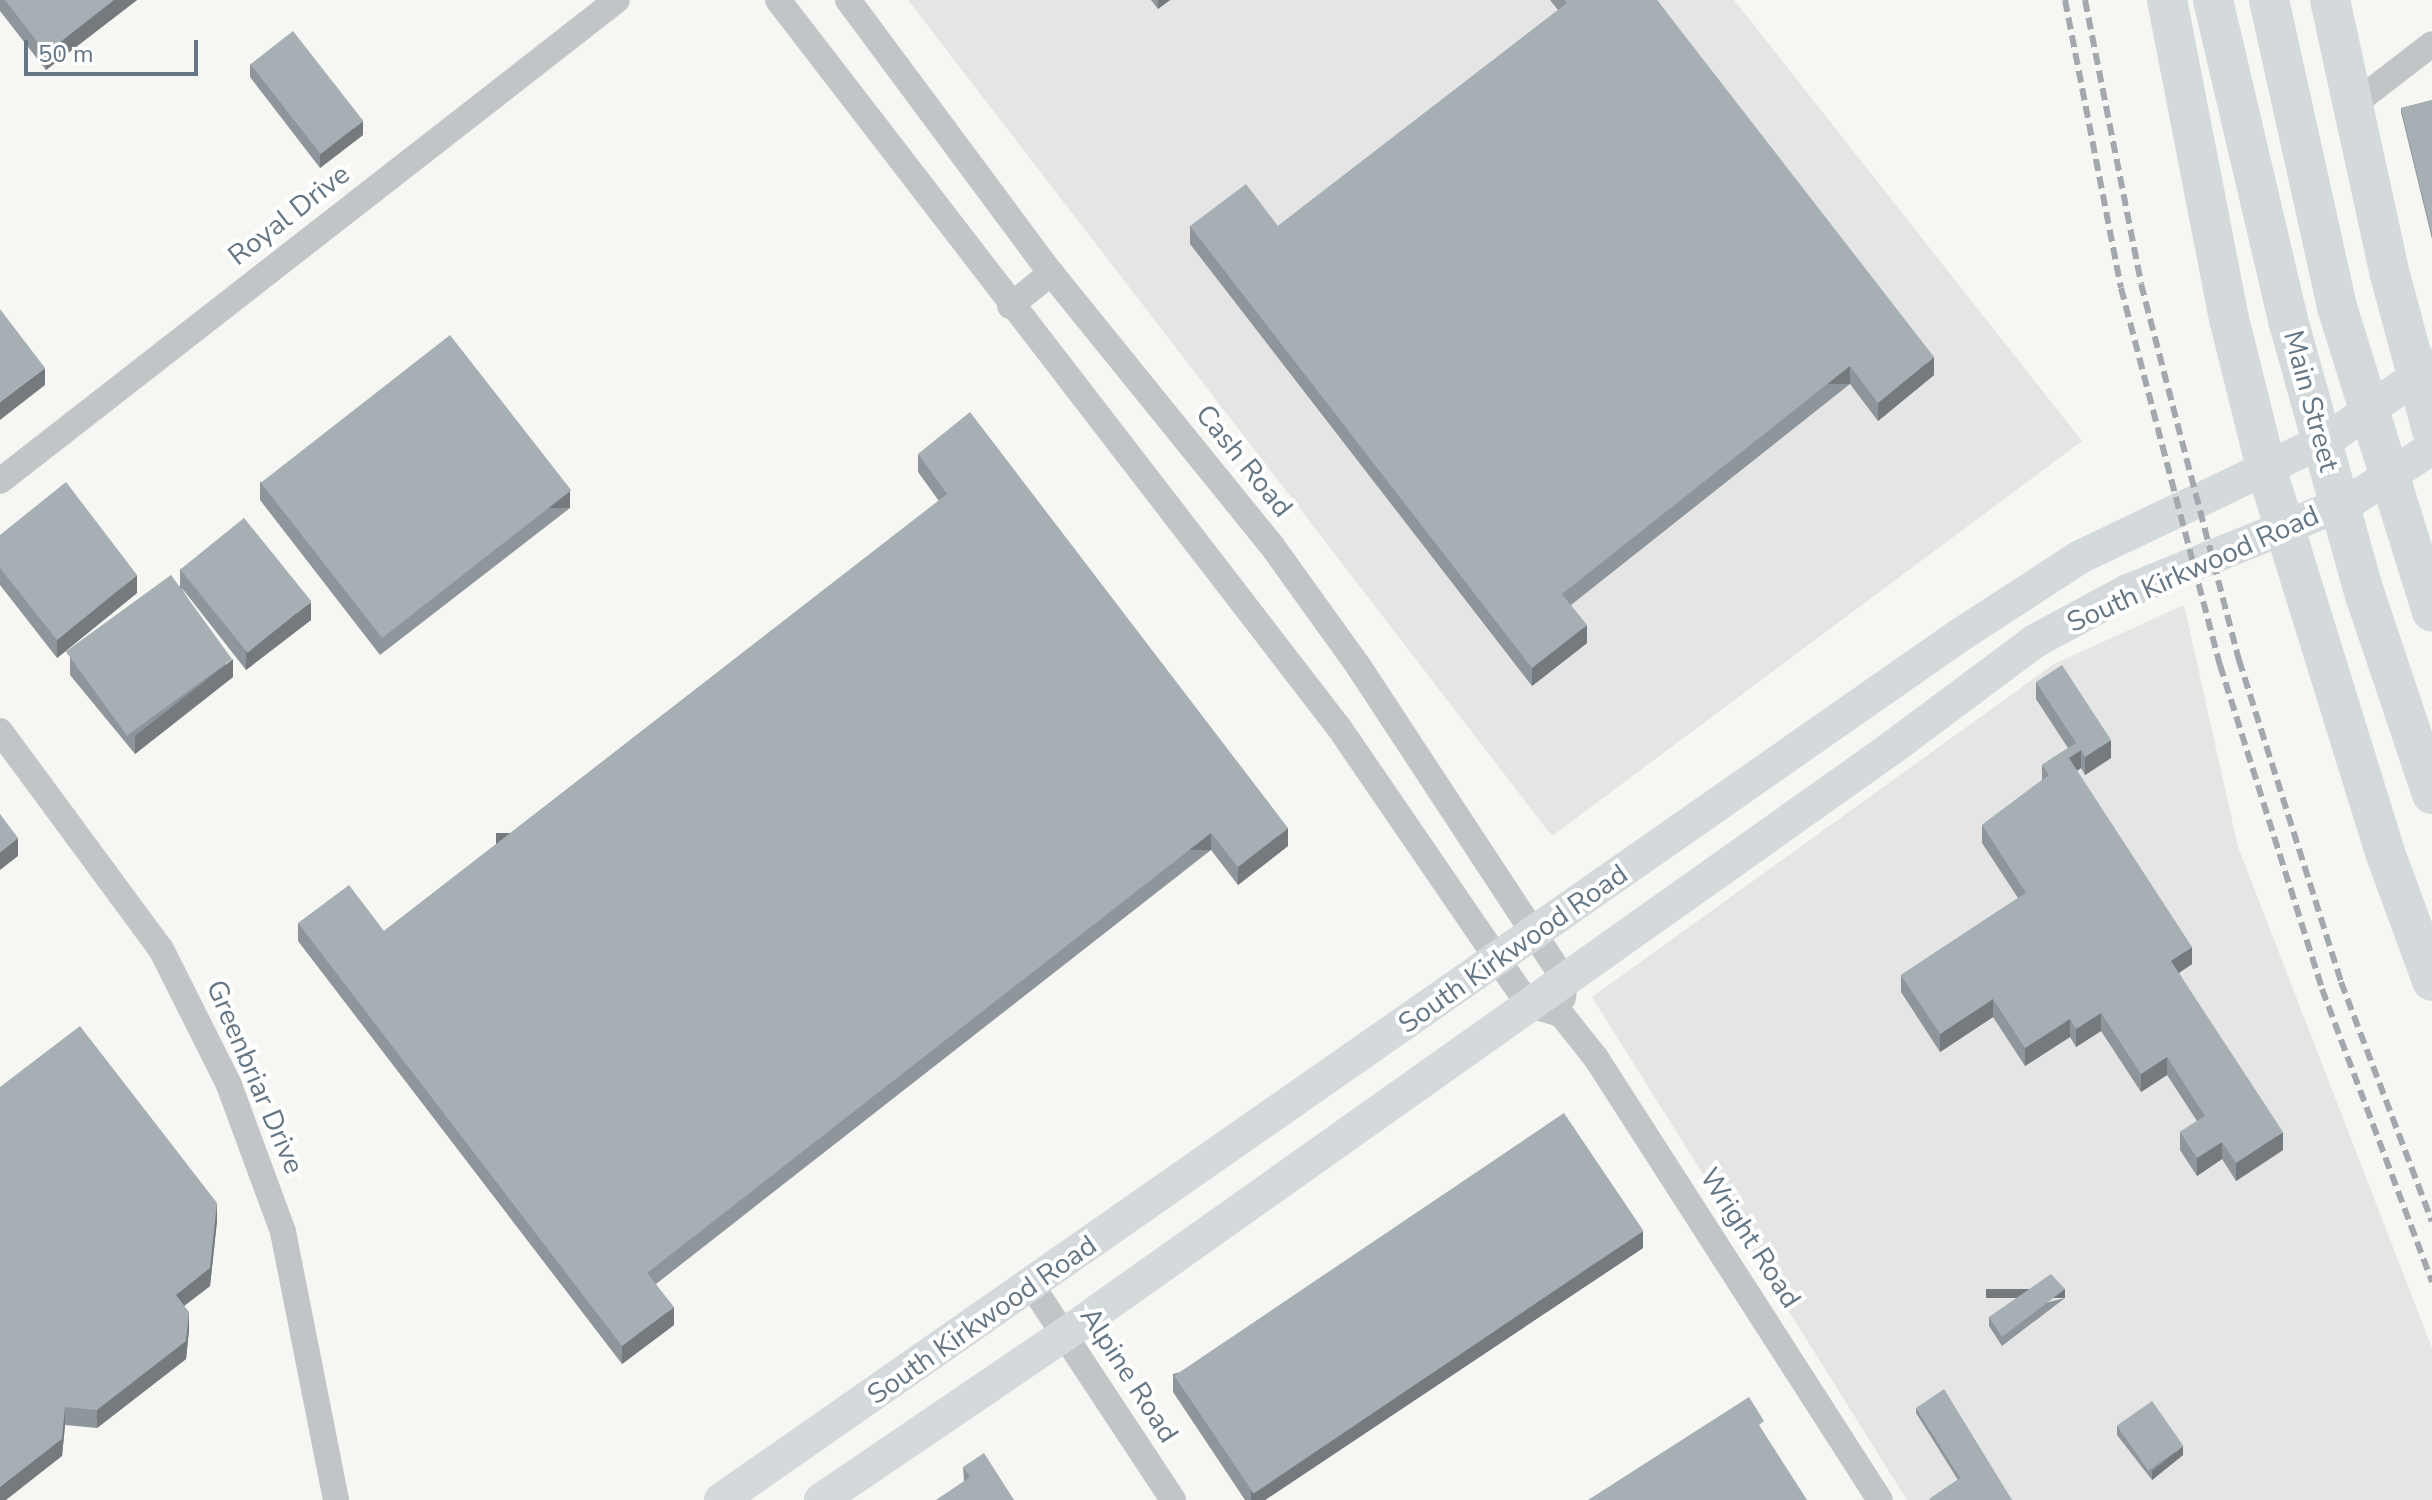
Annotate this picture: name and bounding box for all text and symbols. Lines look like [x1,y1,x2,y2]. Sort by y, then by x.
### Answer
scale bar [28,24,202,74]
text: 50 m [38,38,94,70]
street label: Royal Drive [222,157,356,273]
street label: Main Street [2276,327,2346,475]
street label: Cash Road [1188,398,1300,524]
street label: South Kirkwood Road [2062,498,2324,640]
street label: South Kirkwood Road [1392,857,1634,1041]
street label: Greenbriar Drive [199,975,311,1179]
street label: Wright Road [1692,1162,1808,1314]
street label: South Kirkwood Road [861,1228,1103,1412]
street label: Alpine Road [1073,1301,1185,1449]

